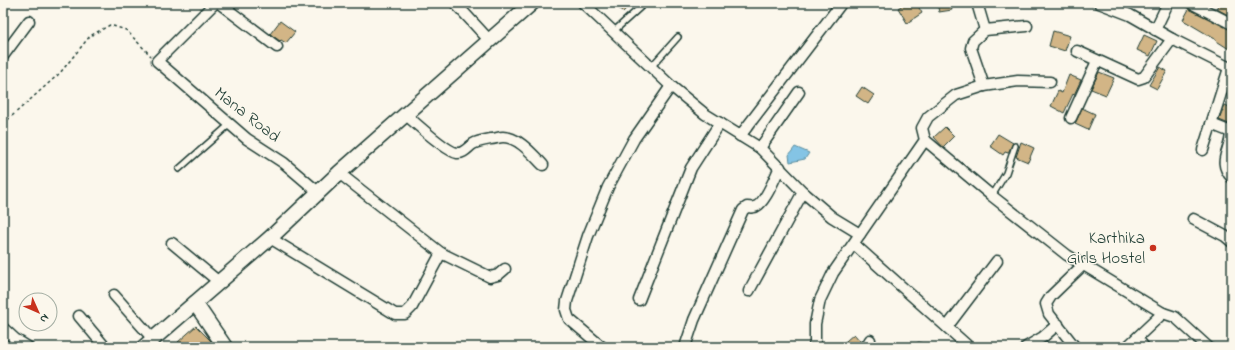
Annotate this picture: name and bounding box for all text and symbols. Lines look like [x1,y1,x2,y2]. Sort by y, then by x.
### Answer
street label: Mana Road [208,81,286,149]
place label: Karthika Girls Hostel [1067,226,1145,271]
marker: Karthika Girls Hostel [1148,243,1158,253]
north arrow [18,292,58,332]
text: N [36,310,53,327]

